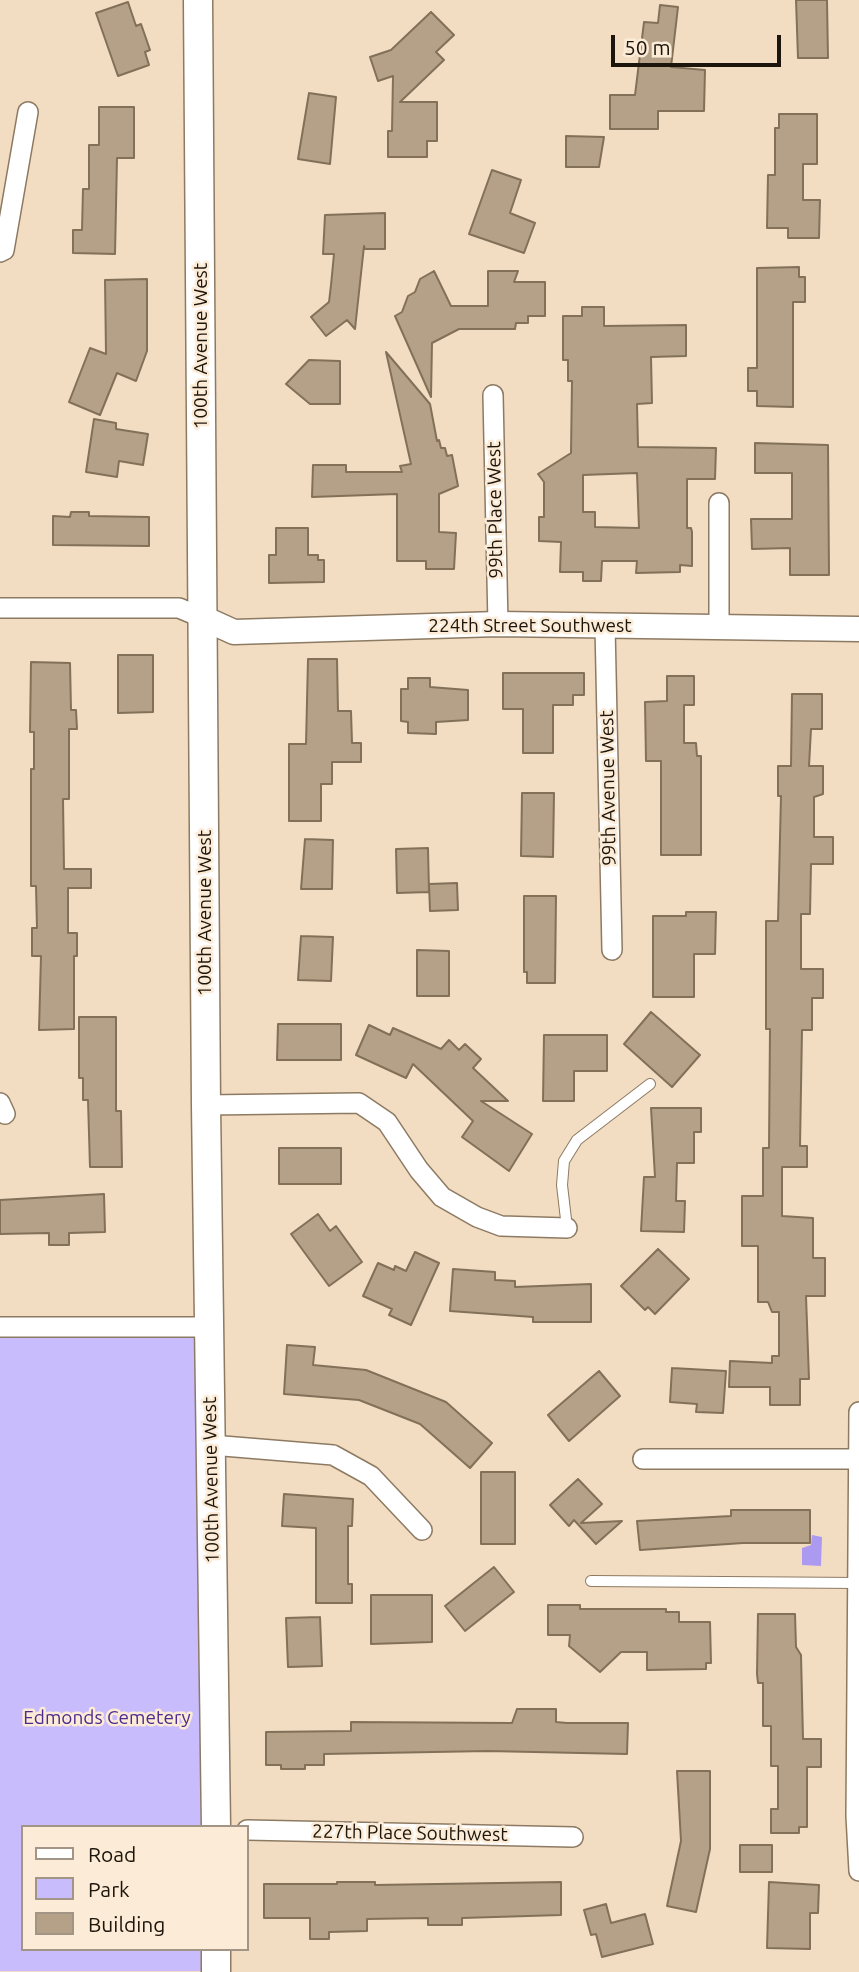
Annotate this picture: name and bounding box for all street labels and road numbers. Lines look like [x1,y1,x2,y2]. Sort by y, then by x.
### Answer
street label: 100th Avenue West [190,263,212,429]
street label: 99th Place West [482,441,508,579]
street label: 224th Street Southwest [428,615,632,637]
street label: 99th Avenue West [595,710,621,866]
street label: 100th Avenue West [194,830,216,996]
street label: 100th Avenue West [198,1396,224,1564]
street label: 227th Place Southwest [312,1820,508,1846]

